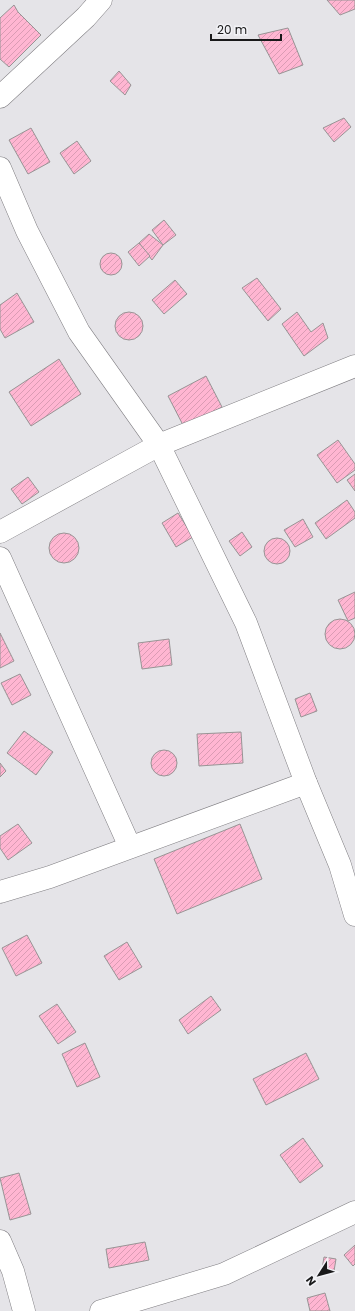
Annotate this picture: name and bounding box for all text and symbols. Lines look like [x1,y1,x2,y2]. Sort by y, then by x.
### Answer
scale bar [211,16,281,42]
text: 20 m [217,21,247,38]
north arrow [299,1255,339,1295]
text: N [302,1273,320,1289]

